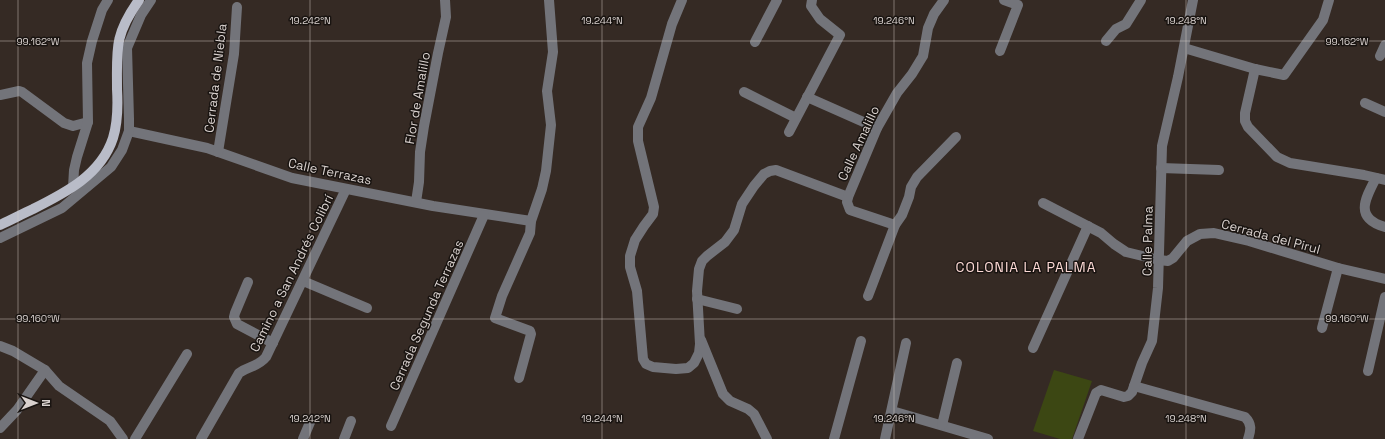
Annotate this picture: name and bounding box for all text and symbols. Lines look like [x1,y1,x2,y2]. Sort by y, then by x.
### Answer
text: 19.242°N [289,14,331,27]
text: 19.244°N [581,14,623,27]
text: 19.246°N [873,14,915,27]
text: 19.248°N [1165,14,1207,27]
street label: Cerrada de Niebla [200,22,231,134]
text: 99.162°W [16,35,60,48]
text: 99.162°W [1325,35,1369,48]
street label: Flor de Amalillo [401,51,434,146]
street label: Calle Amalillo [834,103,883,183]
street label: Calle Terrazas [287,154,373,189]
street label: Camino a San Andrés Colibrí [246,191,337,355]
street label: Calle Palma [1138,205,1157,276]
street label: Cerrada del Pirul [1220,215,1322,258]
street label: Cerrada Segunda Terrazas [386,237,467,393]
district label: COLONIA LA PALMA [956,258,1096,276]
text: 99.160°W [16,312,60,325]
text: 99.160°W [1325,312,1369,325]
north arrow [16,383,56,423]
text: N [39,399,53,407]
text: 19.242°N [289,412,331,425]
text: 19.244°N [581,412,623,425]
text: 19.246°N [873,412,915,425]
text: 19.248°N [1165,412,1207,425]

